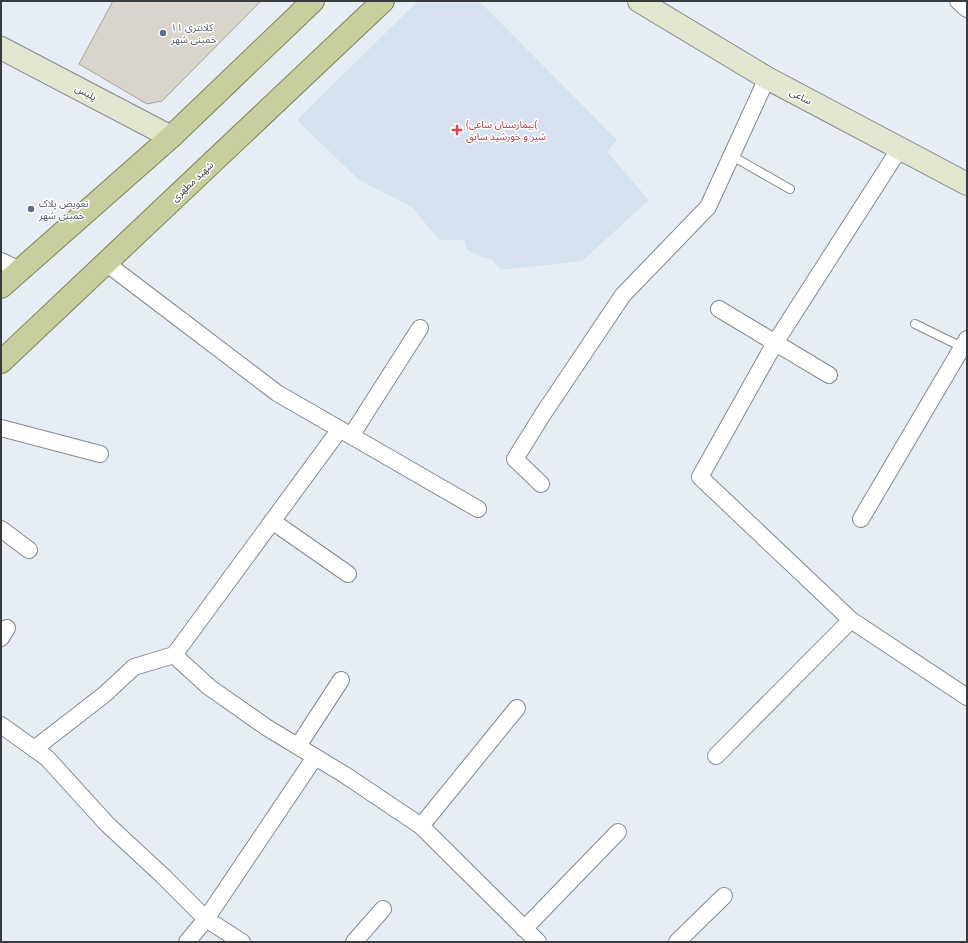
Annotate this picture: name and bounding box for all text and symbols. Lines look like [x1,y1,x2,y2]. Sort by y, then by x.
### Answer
place label: کلانتری ۱۱ خمینی شهر [170,20,217,46]
marker: کلانتری ۱۱ خمینی شهر [158,28,168,38]
street label: پلیس [73,81,99,104]
street label: ساعی [787,84,815,108]
place label: (بیمارستان ساعی( شیر و خورشید سابق [466,117,546,143]
marker: (بیمارستان ساعی( شیر و خورشید سابق [451,124,463,136]
street label: شهید مطهری [168,158,216,204]
place label: تعویض پلاک خمینی شهر [38,196,89,222]
marker: تعویض پلاک خمینی شهر [26,204,36,214]

